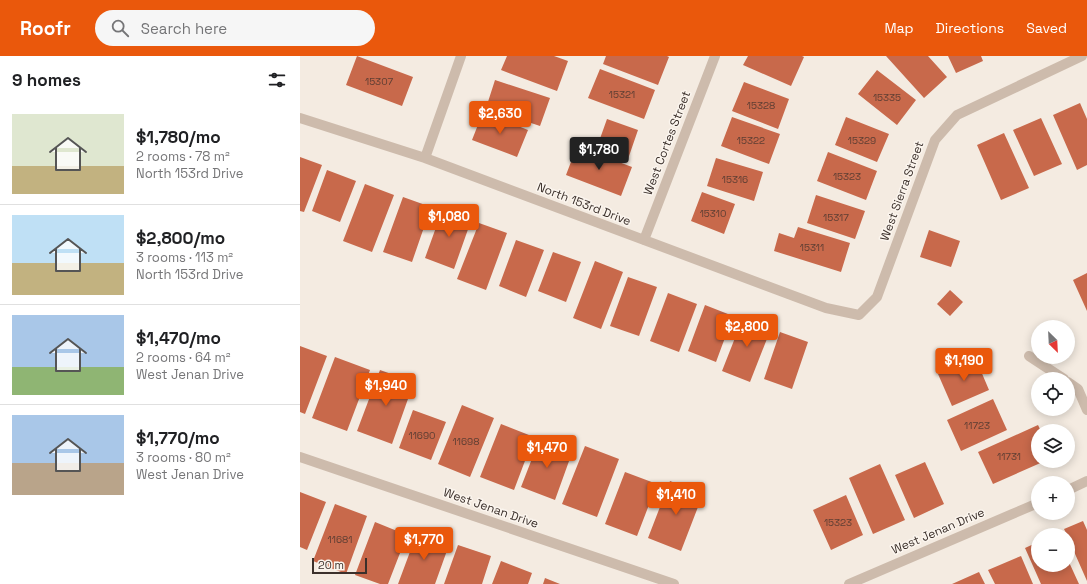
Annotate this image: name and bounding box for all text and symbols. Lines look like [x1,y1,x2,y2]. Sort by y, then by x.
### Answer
search box [95,10,375,46]
text: Roofr [20,16,71,41]
icon: search [109,17,131,39]
text: Search here [141,19,227,38]
text: Map [884,19,914,37]
text: Directions [936,19,1004,37]
text: Saved [1026,19,1067,37]
text: 9 homes [12,69,81,91]
icon: filters [266,69,288,91]
house number: 15307 [365,75,393,88]
house number: 15321 [609,88,635,101]
street label: West Cortes Street [640,89,694,197]
house number: 15335 [873,91,901,104]
house number: 15328 [747,99,775,112]
pin: $2,630 [467,101,533,135]
text: $2,630 [478,105,522,122]
text: $1,780/mo [136,126,221,148]
icon: home [44,130,92,178]
house number: 15322 [737,134,765,147]
house number: 15329 [848,134,876,147]
pin: $1,780 [566,137,632,171]
street label: West Sierra Street [877,139,927,243]
text: $1,780 [579,141,619,158]
text: 2 rooms · 78 m² [136,148,230,165]
text: North 153rd Drive [136,165,243,182]
house number: 15323 [833,170,861,183]
house number: 15316 [722,173,748,186]
street label: North 153rd Drive [535,179,633,229]
pin: $1,080 [416,204,482,238]
house number: 15310 [700,207,726,220]
text: $1,080 [428,208,470,225]
house number: 15317 [823,211,849,224]
text: $2,800/mo [136,227,225,249]
icon: home [44,231,92,279]
house number: 15311 [800,241,824,254]
text: 3 rooms · 113 m² [136,249,233,266]
text: North 153rd Drive [136,266,243,283]
pin: $2,800 [714,314,780,348]
text: $2,800 [725,318,769,335]
north arrow [1031,320,1075,364]
map controls [1031,320,1075,572]
text: $1,470/mo [136,327,221,349]
icon: home [44,331,92,379]
pin: $1,190 [931,348,997,382]
text: 2 rooms · 64 m² [136,349,230,366]
text: $1,190 [944,352,984,369]
text: West Jenan Drive [136,366,244,383]
button: locate [1031,372,1075,416]
pin: $1,940 [353,373,419,407]
text: $1,940 [365,377,407,394]
house number: 11723 [964,419,990,432]
button: layers [1031,424,1075,468]
text: $1,770/mo [136,427,220,449]
house number: 11690 [408,429,436,442]
icon: home [44,431,92,479]
house number: 11698 [453,435,479,448]
pin: $1,470 [514,435,580,469]
text: $1,470 [527,439,567,456]
text: 3 rooms · 80 m² [136,449,231,466]
house number: 11731 [997,450,1021,463]
text: West Jenan Drive [136,466,244,483]
button: + [1031,476,1075,520]
pin: $1,410 [643,482,709,516]
street label: West Jenan Drive [441,484,541,532]
text: $1,410 [656,486,696,503]
street label: West Jenan Drive [889,504,987,558]
house number: 15323 [824,516,852,529]
pin: $1,770 [391,527,457,561]
button: − [1031,528,1075,572]
text: $1,770 [404,531,444,548]
house number: 11681 [328,533,352,546]
scale bar [312,556,367,575]
text: 20 m [318,558,344,572]

